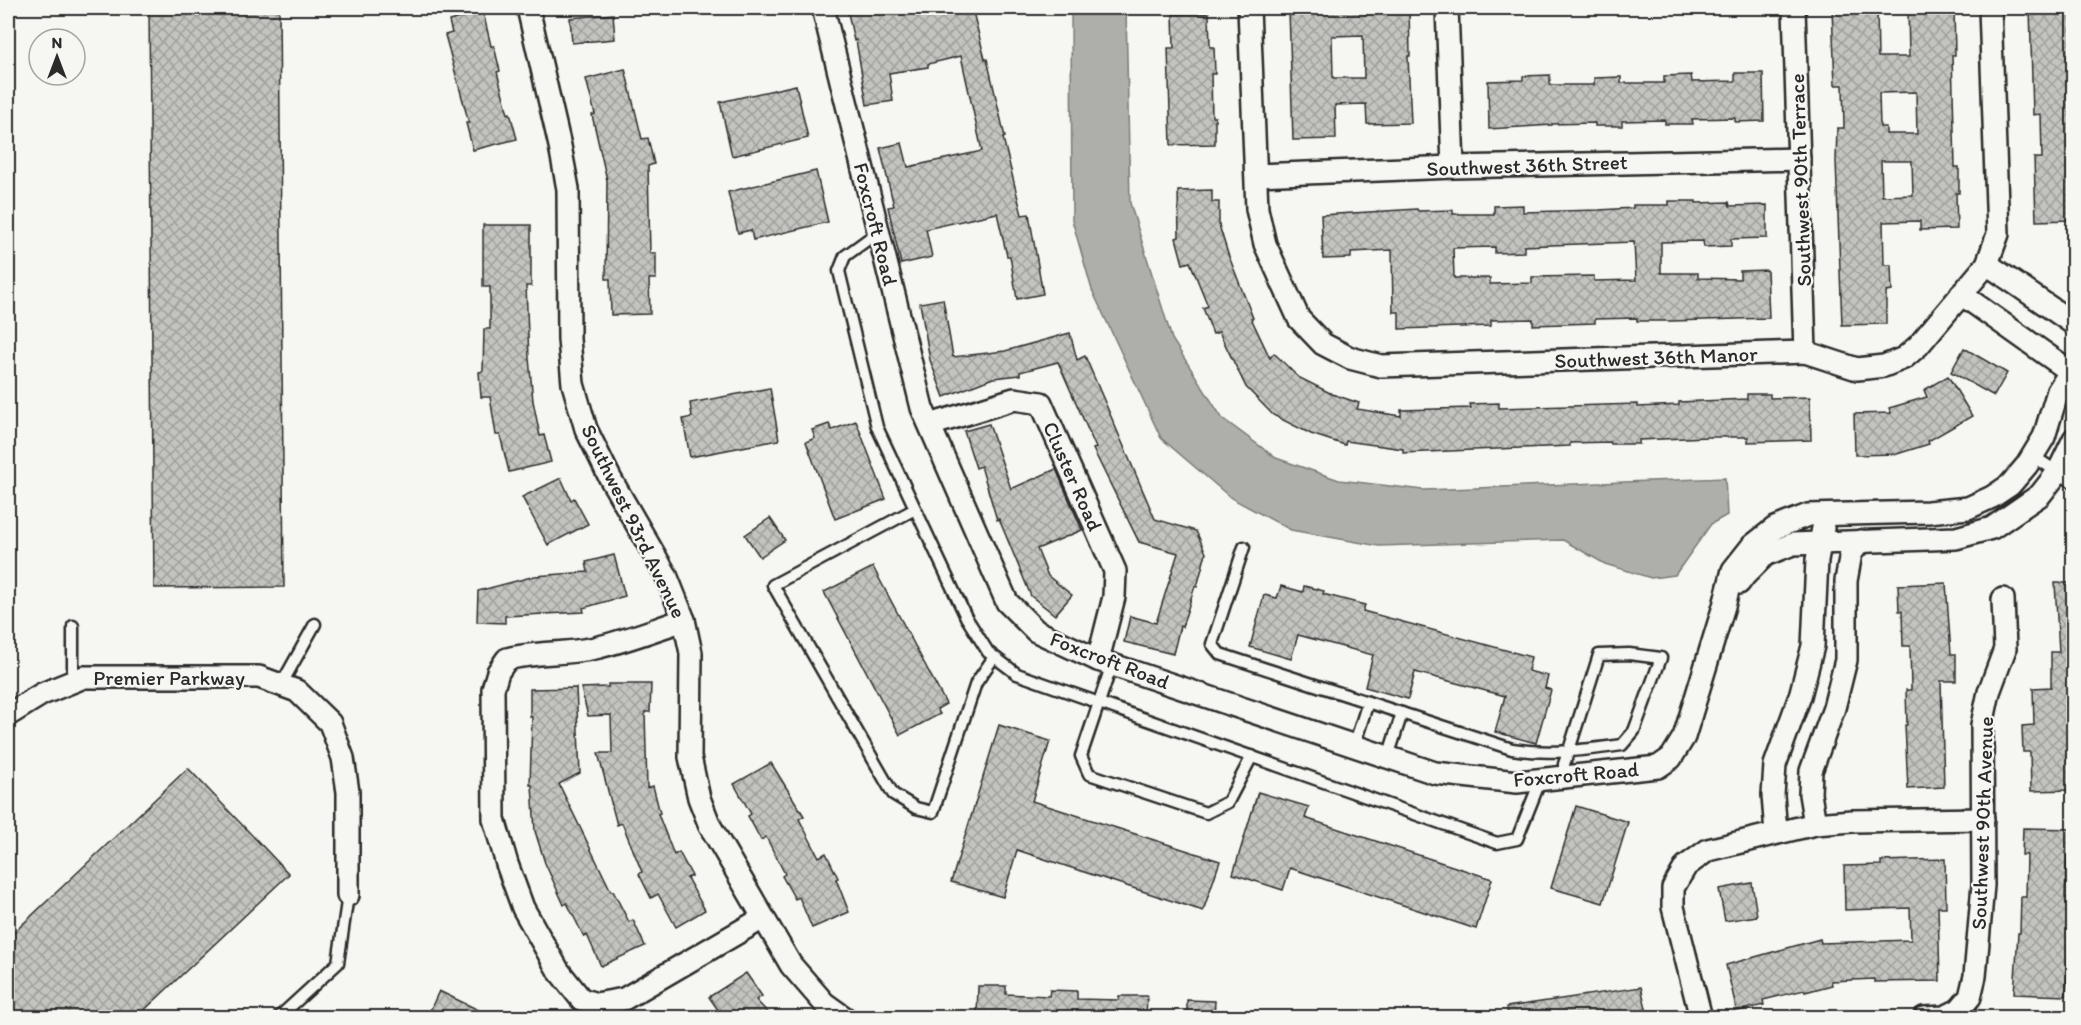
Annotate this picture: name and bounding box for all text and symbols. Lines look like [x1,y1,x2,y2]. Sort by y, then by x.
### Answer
north arrow [27,27,87,87]
text: N [52,33,62,52]
street label: Southwest 90th Terrace [1784,73,1816,287]
street label: Southwest 36th Street [1426,149,1628,181]
street label: Foxcroft Road [849,160,903,288]
street label: Southwest 36th Manor [1554,341,1759,373]
street label: Cluster Road [1038,418,1108,534]
street label: Southwest 93rd Avenue [576,420,692,622]
street label: Foxcroft Road [1047,626,1174,694]
street label: Premier Parkway [93,665,245,690]
street label: Southwest 90th Avenue [1966,716,1998,930]
street label: Foxcroft Road [1512,756,1640,792]

